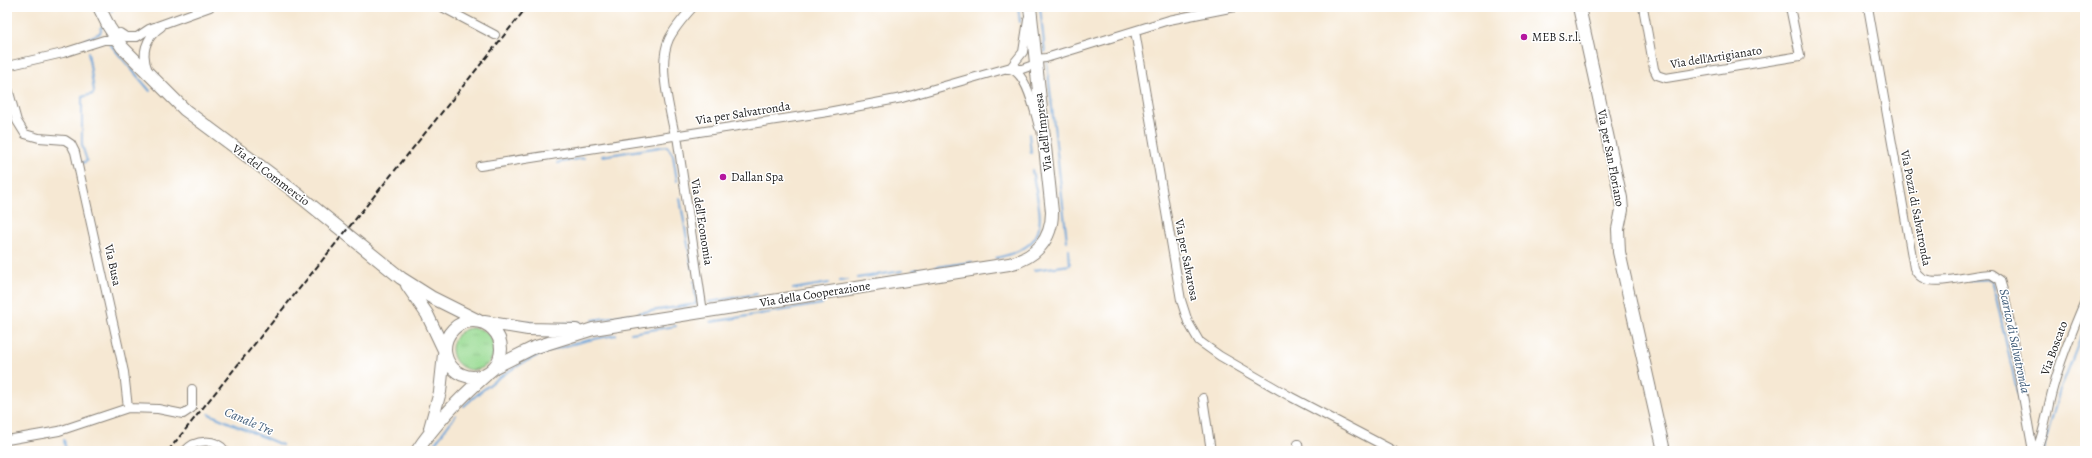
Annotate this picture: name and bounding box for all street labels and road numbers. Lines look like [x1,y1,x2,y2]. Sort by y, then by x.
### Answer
street label: Via dell'Artigianato [1668,42,1763,72]
street label: Via dell'Impresa [1030,92,1056,173]
street label: Via per Salvatronda [694,98,792,129]
street label: Via per San Floriano [1594,107,1628,208]
street label: Via del Commercio [228,140,313,209]
street label: Via Pozzi di Salvatronda [1897,148,1935,268]
street label: Via dell'Economia [687,177,717,267]
street label: Via per Salvarosa [1171,217,1203,303]
street label: Via Busa [101,242,125,288]
street label: Via della Cooperazione [758,277,871,311]
street label: Via Boscato [2036,319,2071,378]

